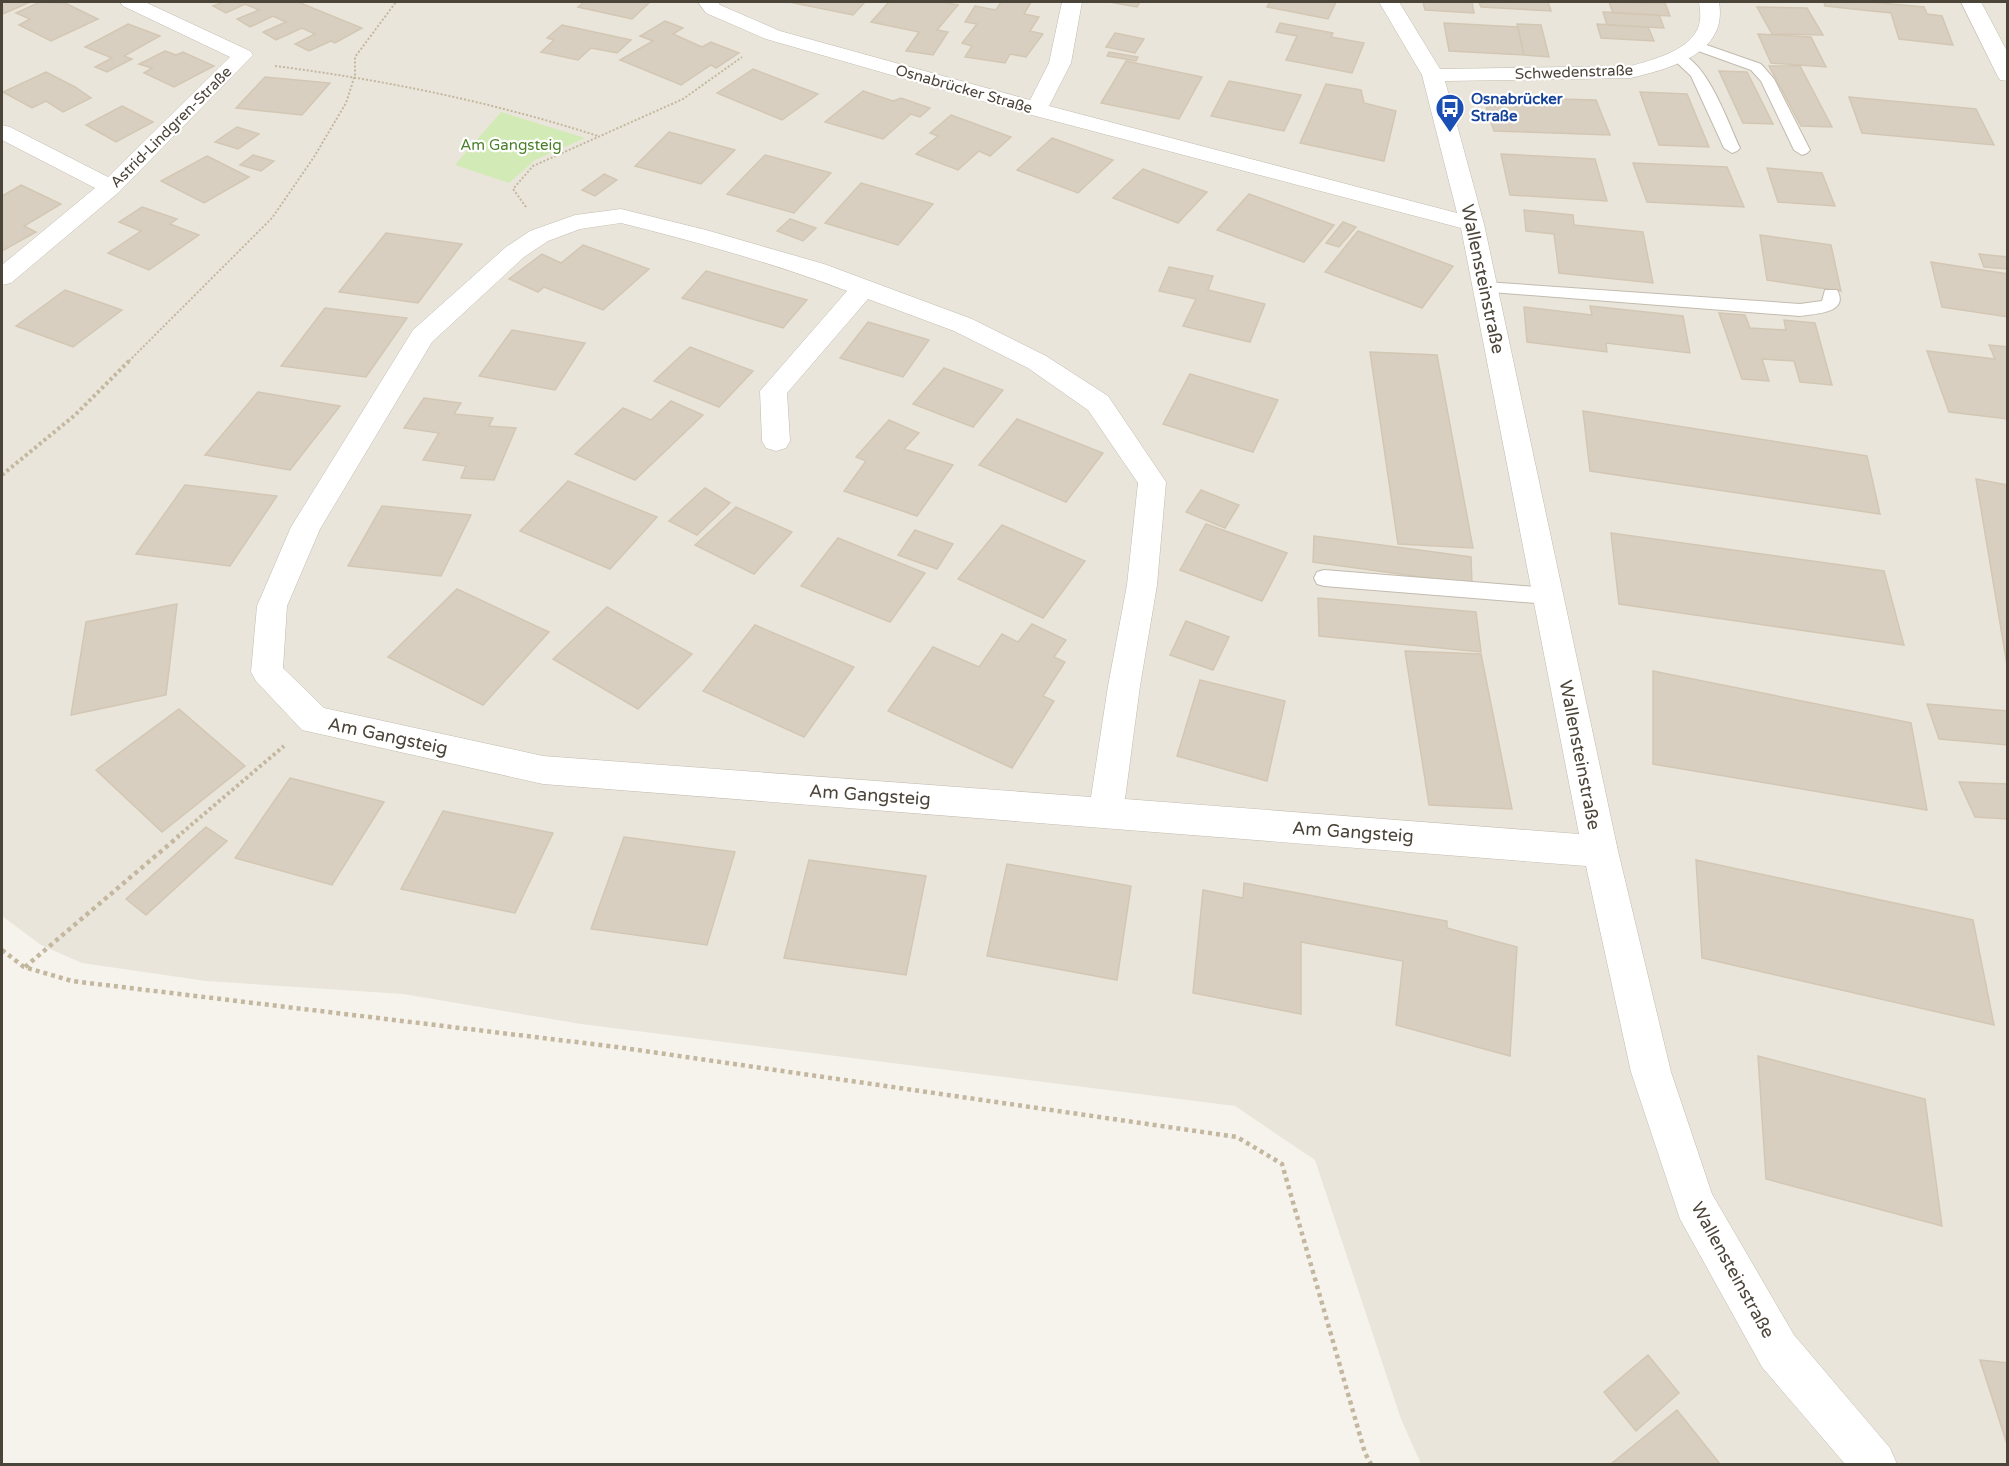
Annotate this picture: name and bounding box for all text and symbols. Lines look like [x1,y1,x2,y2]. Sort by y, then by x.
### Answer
street label: Osnabrücker Straße [893,61,1035,117]
street label: Schwedenstraße [1515,61,1633,83]
street label: Astrid-Lindgren-Straße [107,63,235,191]
place label: Osnabrücker Straße [1471,90,1563,125]
bus stop icon: Osnabrücker Straße [1434,92,1466,134]
park label: Am Gangsteig [460,136,562,154]
street label: Wallensteinstraße [1456,202,1510,356]
street label: Wallensteinstraße [1555,678,1605,832]
street label: Am Gangsteig [326,713,450,759]
street label: Am Gangsteig [808,780,932,810]
street label: Am Gangsteig [1291,817,1415,847]
street label: Wallensteinstraße [1686,1198,1780,1342]

